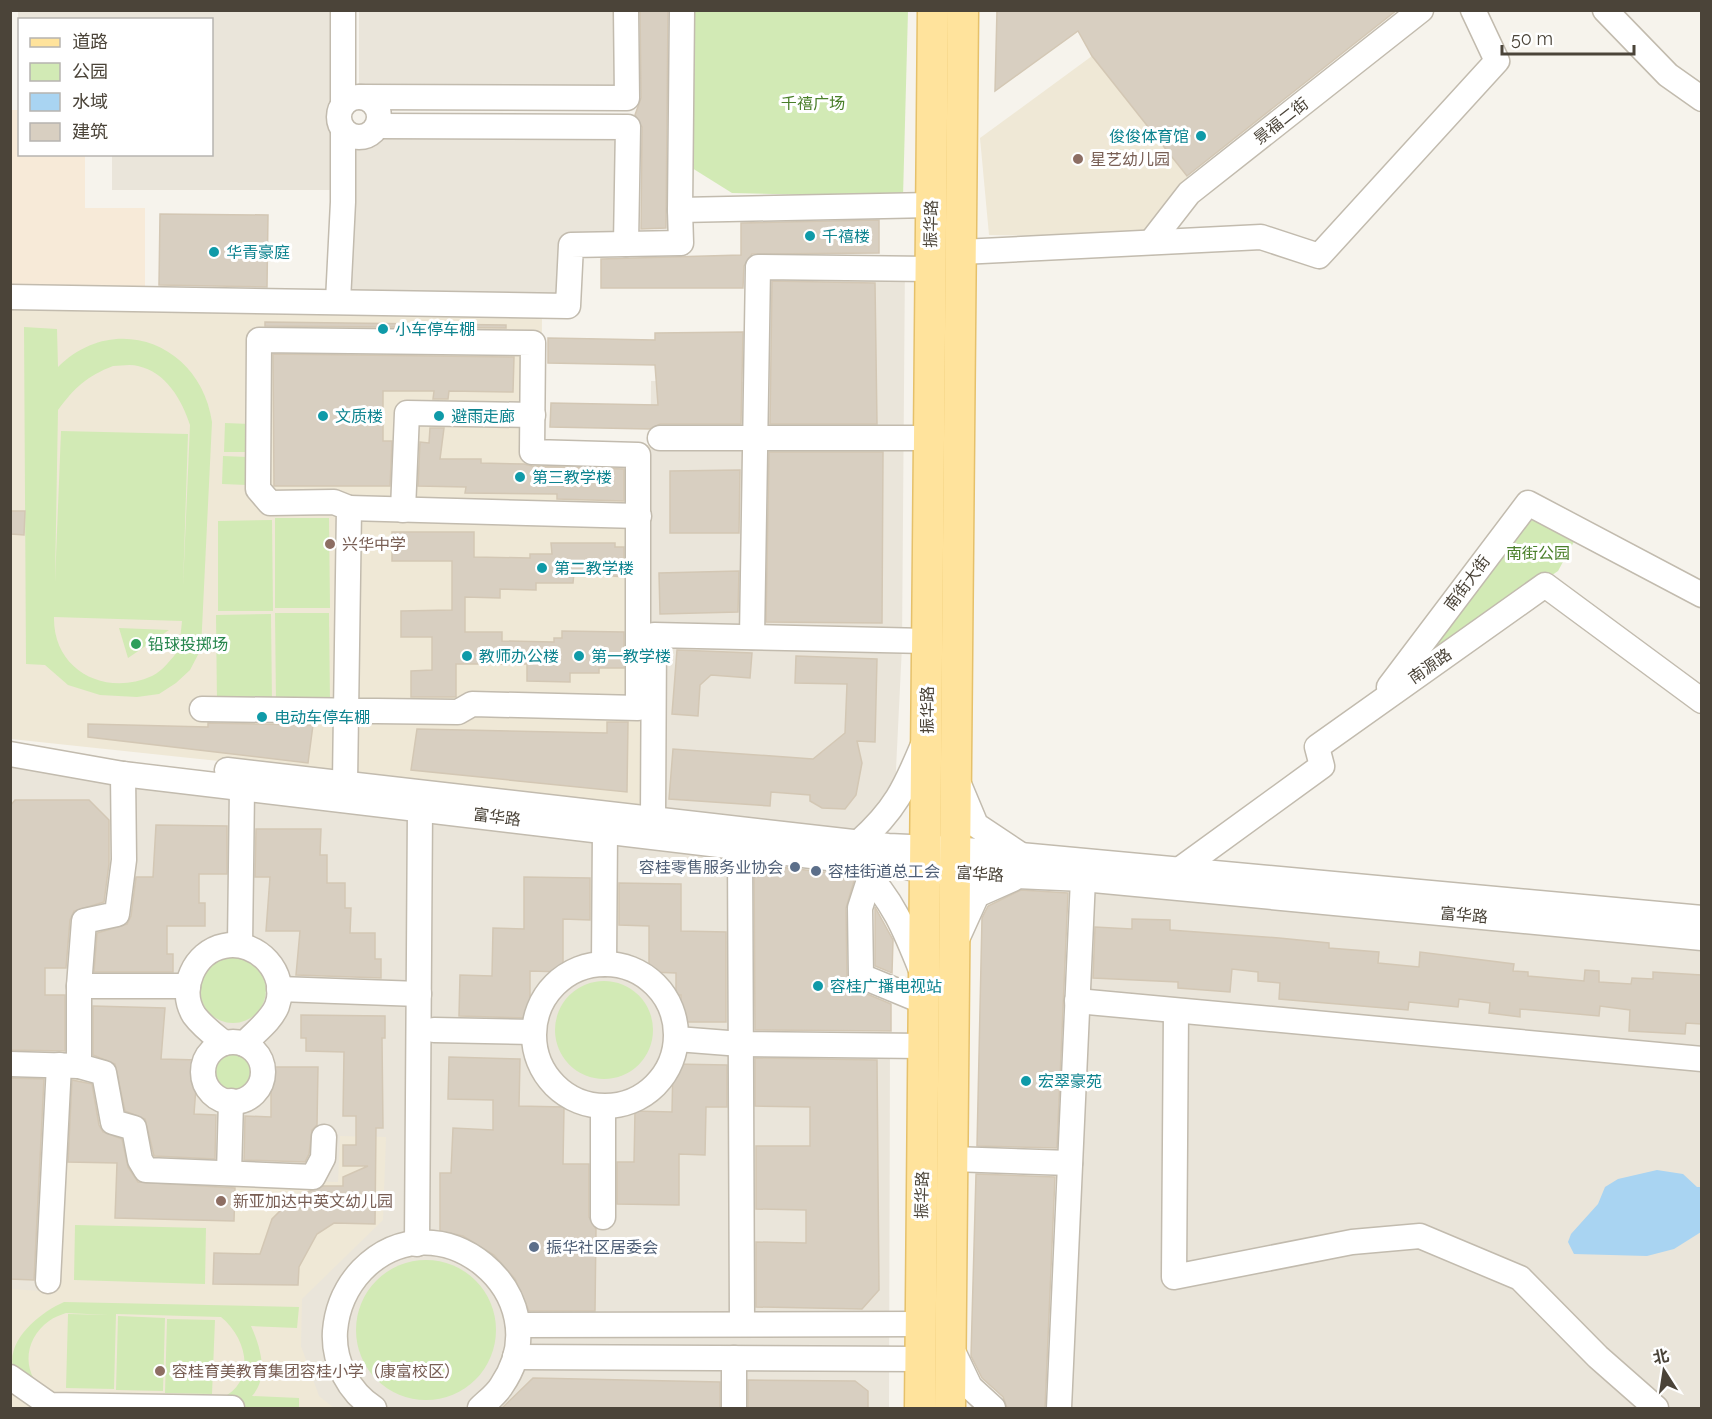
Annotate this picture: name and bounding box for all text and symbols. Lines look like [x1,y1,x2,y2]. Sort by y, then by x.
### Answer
legend [18,18,213,156]
scale bar [1502,18,1634,56]
text: 50 m [1511,28,1553,49]
text: 道路 [72,31,108,52]
text: 公园 [72,61,108,82]
text: 水域 [72,91,108,112]
park label: 千禧广场 [781,94,845,113]
street label: 景福二街 [1250,94,1312,148]
text: 建筑 [72,121,108,142]
place label: 俊俊体育馆 [1109,127,1189,146]
marker: 俊俊体育馆 [1194,129,1208,143]
place label: 星艺幼儿园 [1090,150,1170,169]
marker: 星艺幼儿园 [1071,152,1085,166]
street label: 振华路 [921,200,941,248]
place label: 千禧楼 [822,227,870,246]
marker: 千禧楼 [803,229,817,243]
place label: 华青豪庭 [226,243,290,262]
marker: 华青豪庭 [207,245,221,259]
place label: 小车停车棚 [395,320,475,339]
marker: 小车停车棚 [376,322,390,336]
place label: 文质楼 [335,407,383,426]
place label: 避雨走廊 [451,407,515,426]
marker: 文质楼 [316,409,330,423]
marker: 避雨走廊 [432,409,446,423]
place label: 第三教学楼 [532,468,612,487]
marker: 第三教学楼 [513,470,527,484]
place label: 兴华中学 [342,535,406,554]
marker: 兴华中学 [323,537,337,551]
park label: 南街公园 [1506,544,1570,563]
street label: 南街大街 [1440,552,1494,614]
place label: 第二教学楼 [554,559,634,578]
marker: 第二教学楼 [535,561,549,575]
place label: 铅球投掷场 [148,635,228,654]
marker: 铅球投掷场 [129,637,143,651]
street label: 南源路 [1405,644,1455,688]
place label: 教师办公楼 [479,647,559,666]
place label: 第一教学楼 [591,647,671,666]
marker: 教师办公楼 [460,649,474,663]
marker: 第一教学楼 [572,649,586,663]
street label: 振华路 [918,686,937,734]
place label: 电动车停车棚 [274,708,370,727]
marker: 电动车停车棚 [255,710,269,724]
street label: 富华路 [472,805,522,829]
place label: 容桂零售服务业协会 [639,858,783,877]
marker: 容桂零售服务业协会 [788,860,802,874]
place label: 容桂街道总工会 [828,862,940,881]
street label: 富华路 [955,863,1005,885]
marker: 容桂街道总工会 [809,864,823,878]
street label: 富华路 [1439,903,1489,927]
place label: 容桂广播电视站 [830,977,942,996]
marker: 容桂广播电视站 [811,979,825,993]
place label: 宏翠豪苑 [1038,1072,1102,1091]
marker: 宏翠豪苑 [1019,1074,1033,1088]
street label: 振华路 [912,1171,932,1219]
place label: 新亚加达中英文幼儿园 [233,1192,393,1211]
marker: 新亚加达中英文幼儿园 [214,1194,228,1208]
place label: 振华社区居委会 [546,1238,658,1257]
marker: 振华社区居委会 [527,1240,541,1254]
north arrow [1634,1341,1694,1401]
text: 北 [1651,1346,1671,1368]
place label: 容桂育美教育集团容桂小学（康富校区） [172,1362,460,1381]
marker: 容桂育美教育集团容桂小学（康富校区） [153,1364,167,1378]

